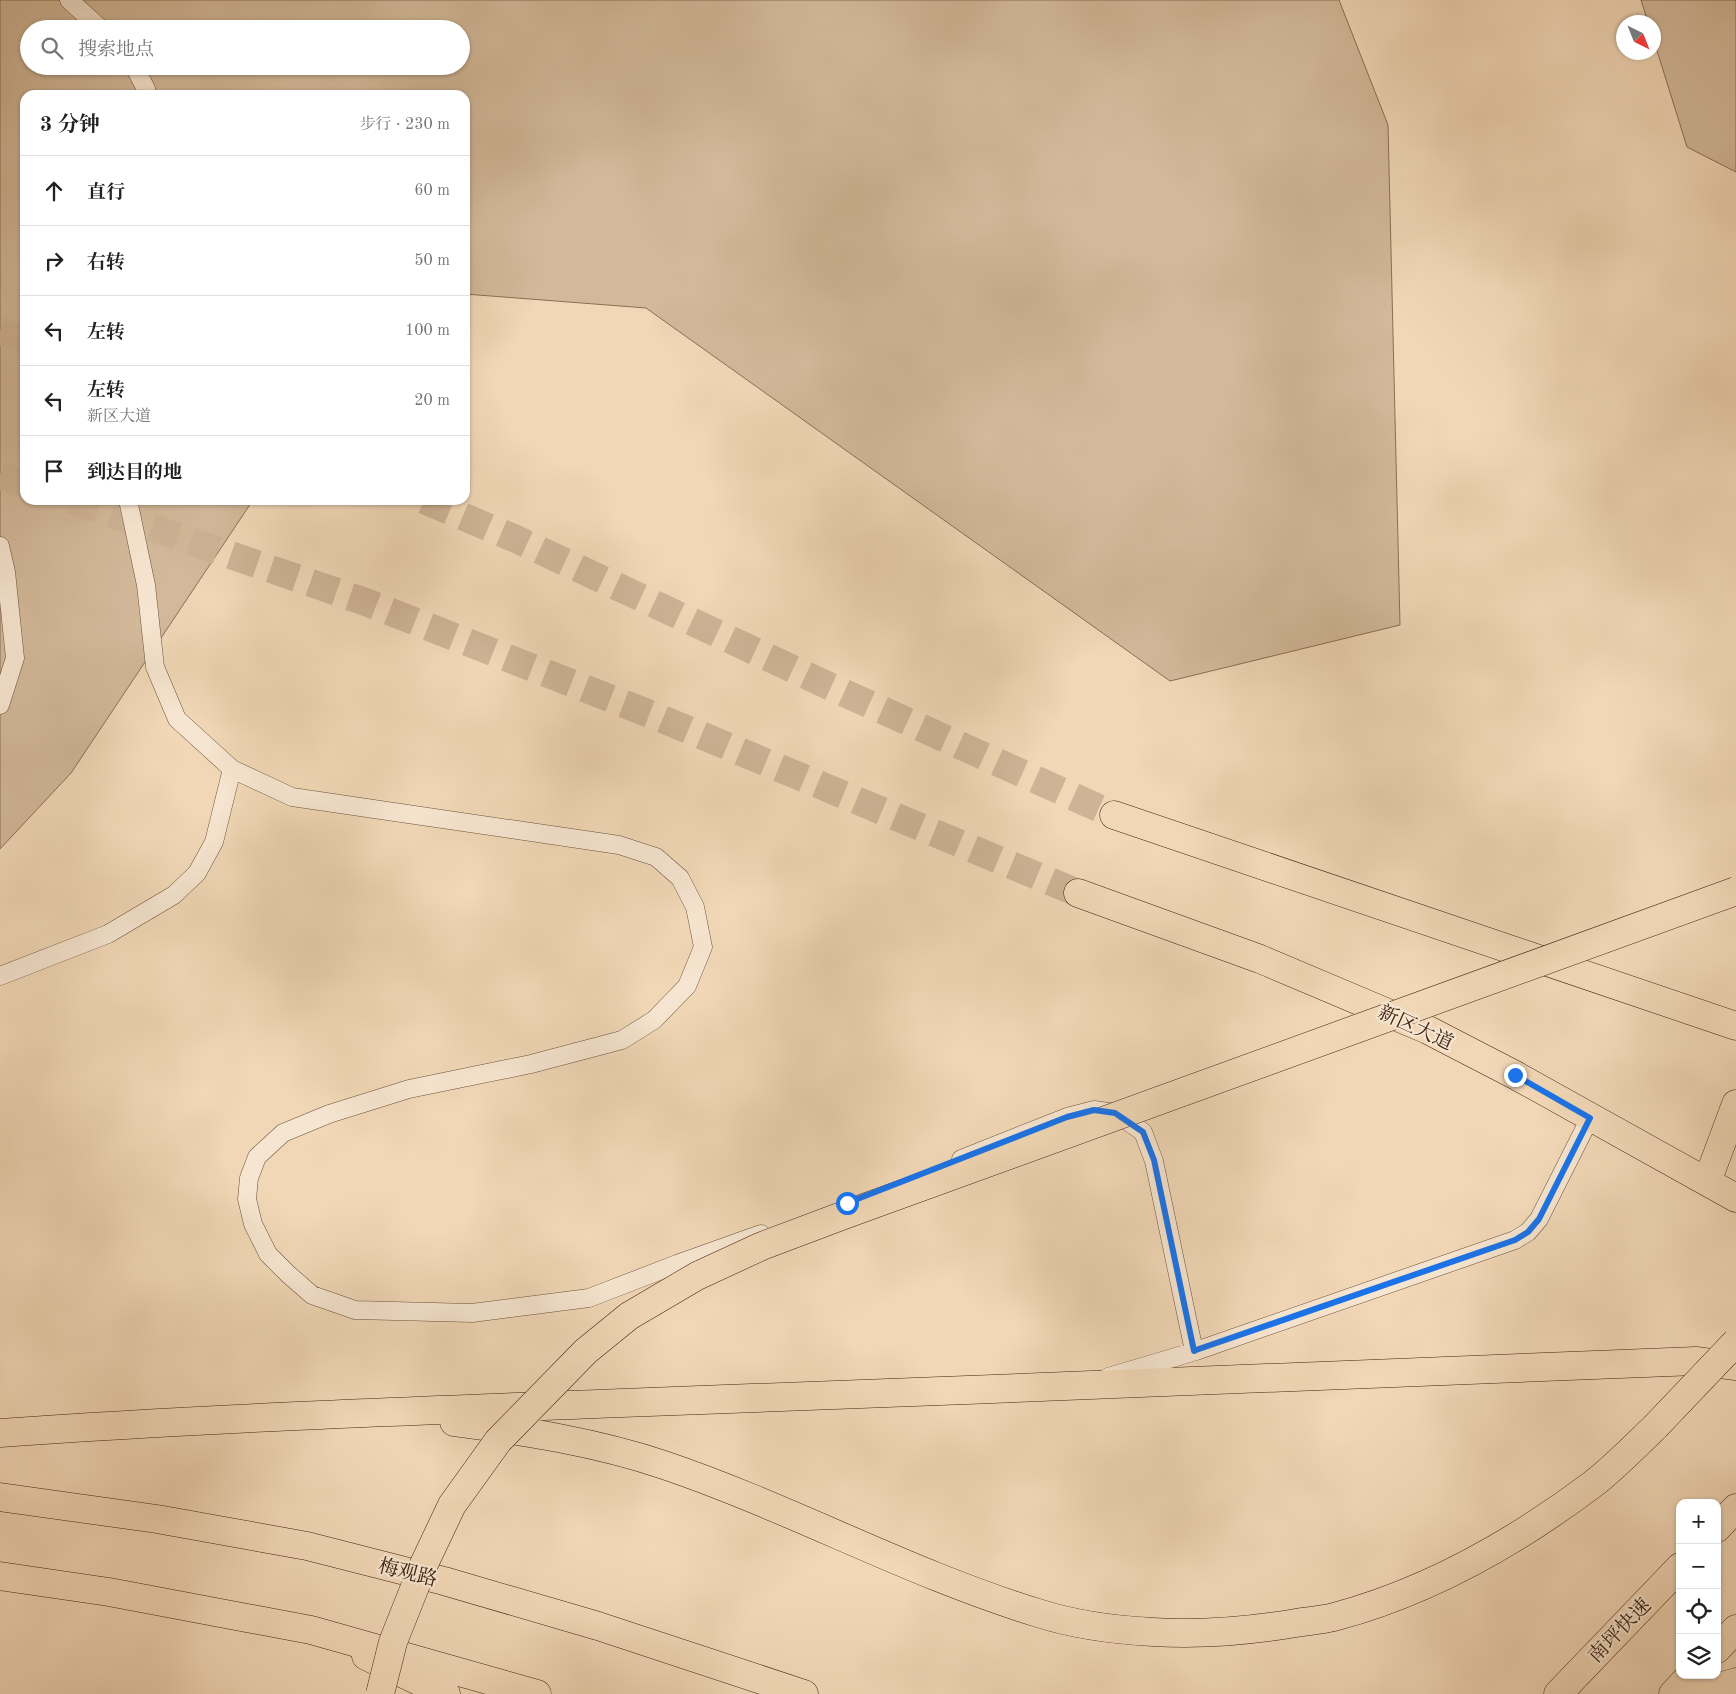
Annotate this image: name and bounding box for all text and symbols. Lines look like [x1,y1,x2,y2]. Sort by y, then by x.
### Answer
north arrow [1616,15,1661,60]
search box [20,20,470,75]
icon: search [38,34,66,62]
text: 搜索地点 [78,41,154,60]
text: 3 分钟 [40,115,100,136]
text: 步行 · 230 m [360,117,450,133]
icon: ahead [40,177,68,205]
text: 60 m [414,183,450,199]
text: 直行 [87,184,125,203]
icon: right [40,247,68,275]
text: 50 m [414,253,450,269]
text: 右转 [87,254,125,273]
icon: left [40,317,68,345]
text: 100 m [405,323,450,339]
text: 左转 [87,324,125,343]
text: 左转 [87,382,125,401]
icon: left [40,387,68,415]
text: 20 m [414,393,450,409]
text: 新区大道 [87,409,151,425]
icon: arrive [40,457,68,485]
text: 到达目的地 [87,464,182,483]
street label: 新区大道 [1375,1001,1456,1055]
route end [1504,1064,1527,1087]
route start [836,1192,859,1215]
map controls [1676,1499,1721,1679]
button: + [1676,1499,1721,1544]
button: − [1676,1544,1721,1589]
street label: 梅观路 [376,1555,440,1591]
button: locate [1676,1589,1721,1634]
street label: 南坪快速 [1584,1594,1655,1667]
button: layers [1676,1634,1721,1679]

